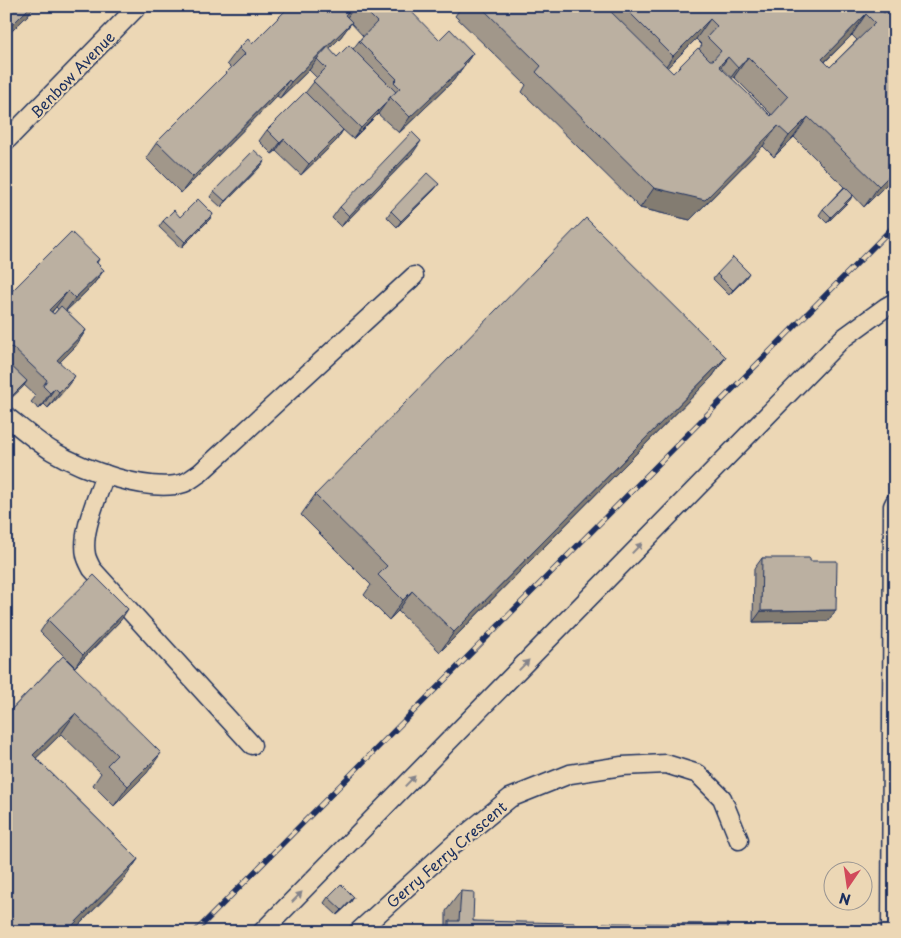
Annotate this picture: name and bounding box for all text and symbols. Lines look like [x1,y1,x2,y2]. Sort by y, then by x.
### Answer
street label: Benbow Avenue [24,25,120,123]
one-way arrow [631,543,643,555]
one-way arrow [518,659,530,671]
one-way arrow [404,775,416,787]
street label: Gerry Ferry Crescent [381,795,511,913]
north arrow [824,860,874,910]
text: N [837,888,853,911]
one-way arrow [290,891,302,903]

